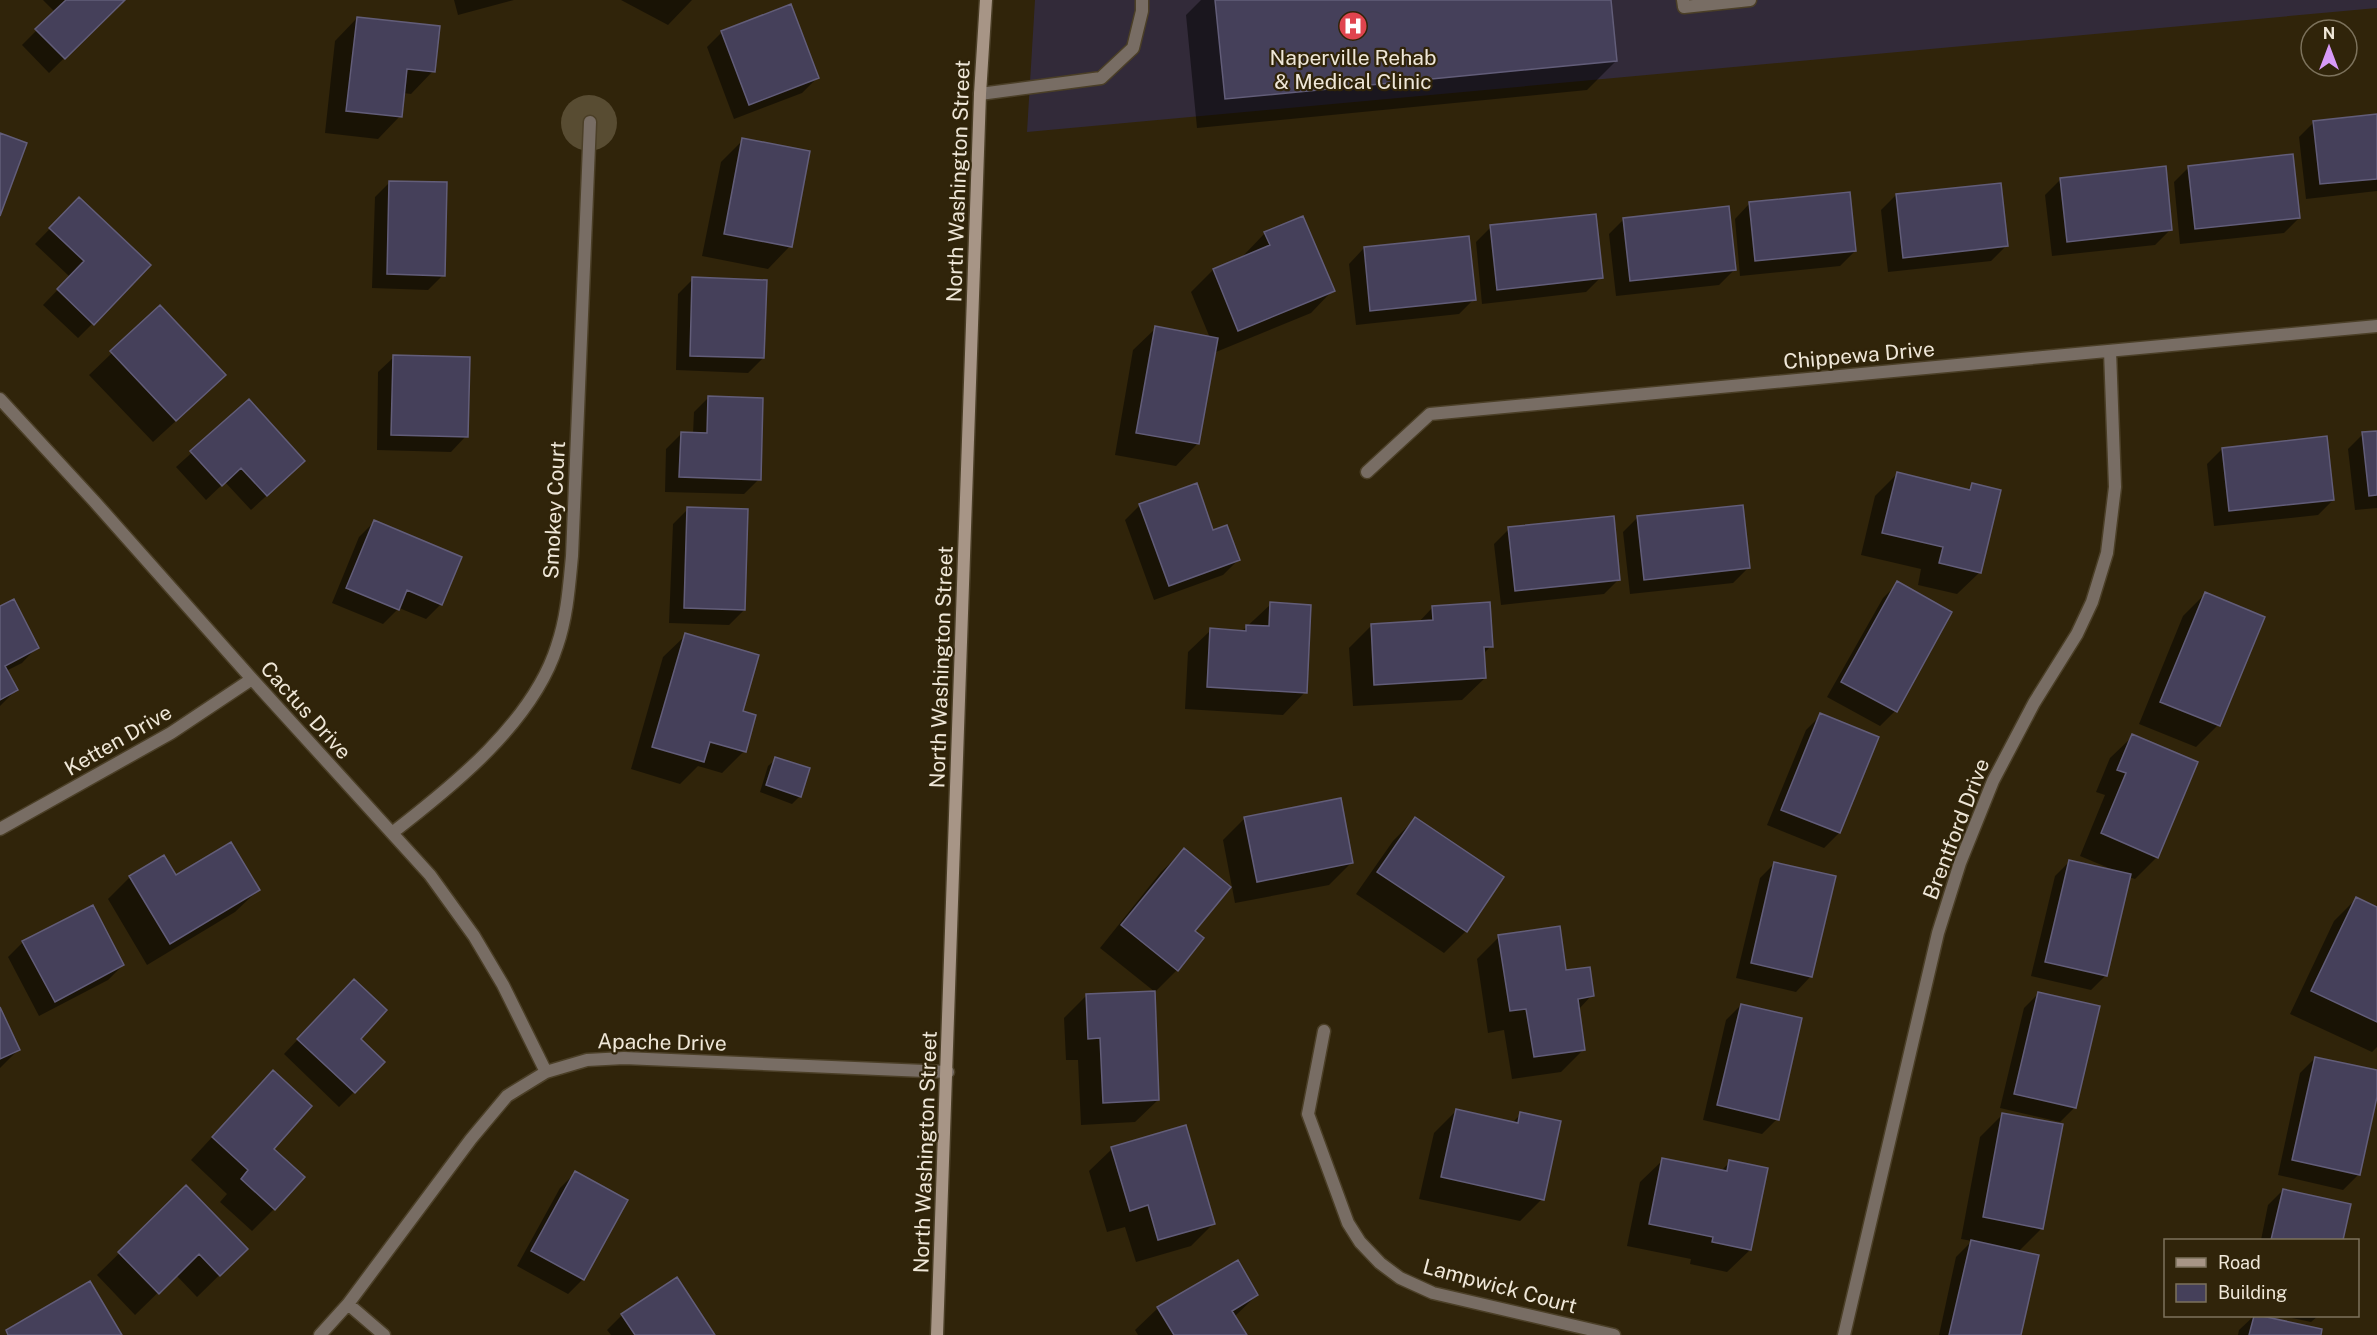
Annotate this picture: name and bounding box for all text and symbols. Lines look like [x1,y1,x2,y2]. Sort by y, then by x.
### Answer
hospital icon: Naperville Rehab & Medical Clinic [1337,10,1369,42]
north arrow [2299,18,2359,78]
text: N [2323,24,2335,43]
place label: Naperville Rehab & Medical Clinic [1270,45,1436,94]
street label: North Washington Street [941,59,975,303]
street label: Chippewa Drive [1782,336,1936,374]
street label: Smokey Court [538,440,570,580]
street label: North Washington Street [924,545,958,789]
street label: Cactus Drive [256,656,356,764]
street label: Ketten Drive [60,699,176,781]
street label: Brentford Drive [1918,755,1994,903]
street label: Apache Drive [597,1028,727,1056]
street label: North Washington Street [908,1030,942,1274]
legend [2164,1239,2359,1317]
text: Road [2218,1252,2261,1273]
street label: Lampwick Court [1420,1253,1580,1319]
text: Building [2218,1282,2287,1303]

